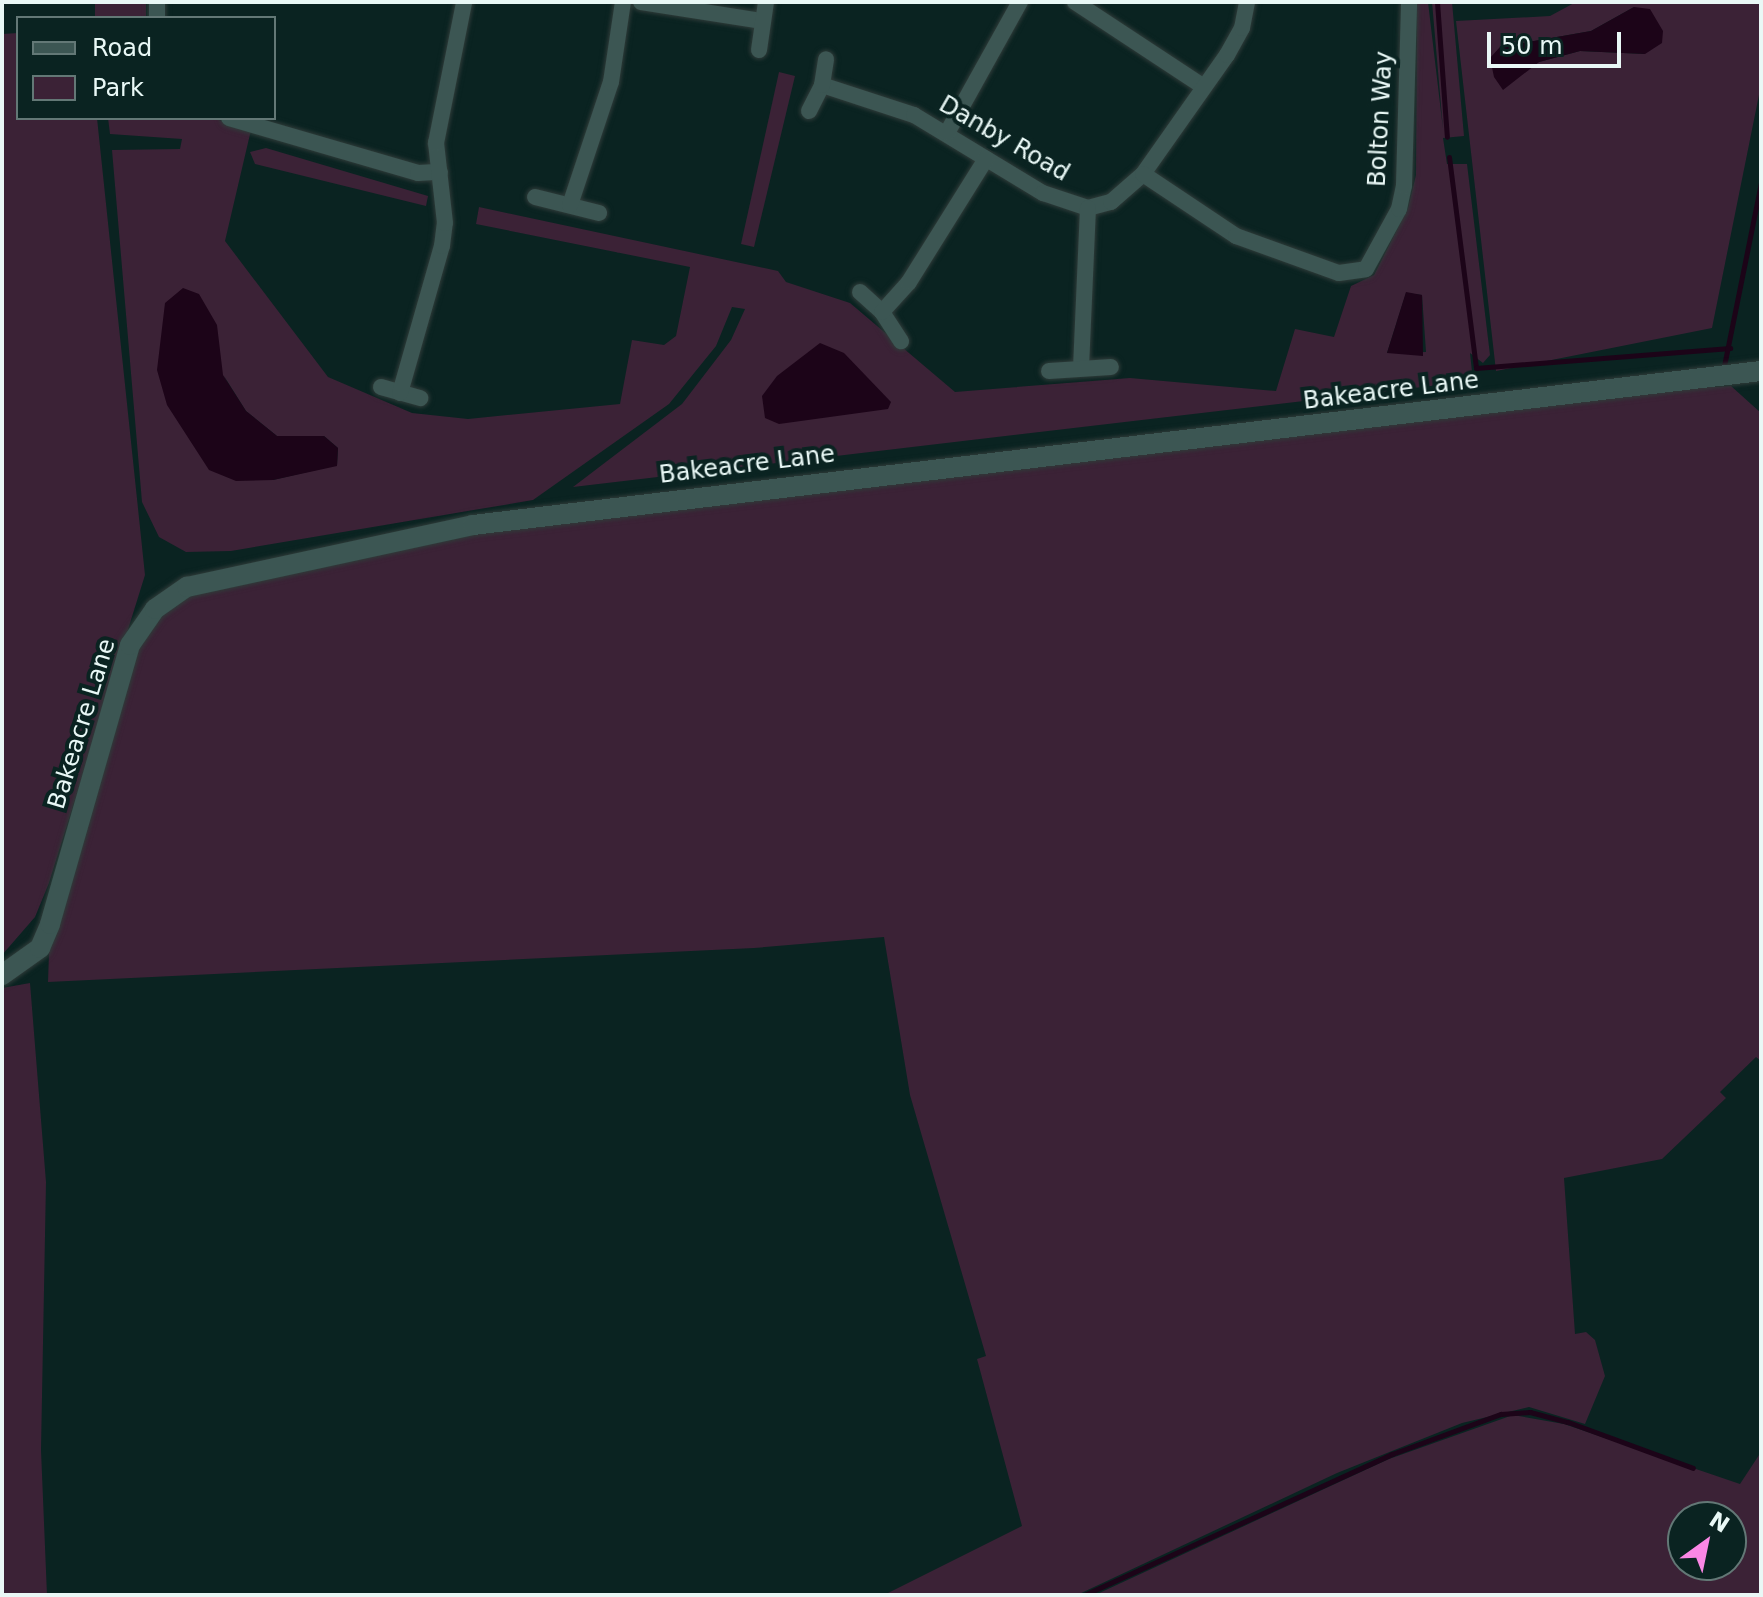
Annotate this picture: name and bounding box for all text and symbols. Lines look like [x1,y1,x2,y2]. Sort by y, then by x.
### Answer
legend [16,16,276,120]
scale bar [1491,16,1625,66]
text: 50 m [1501,32,1563,60]
text: Road [92,34,152,62]
street label: Bolton Way [1363,50,1399,188]
text: Park [92,74,144,102]
street label: Danby Road [934,90,1074,188]
street label: Bakeacre Lane [1302,366,1480,416]
street label: Bakeacre Lane [658,440,836,490]
street label: Bakeacre Lane [42,635,122,813]
north arrow [1667,1501,1747,1581]
text: N [1705,1507,1734,1538]

